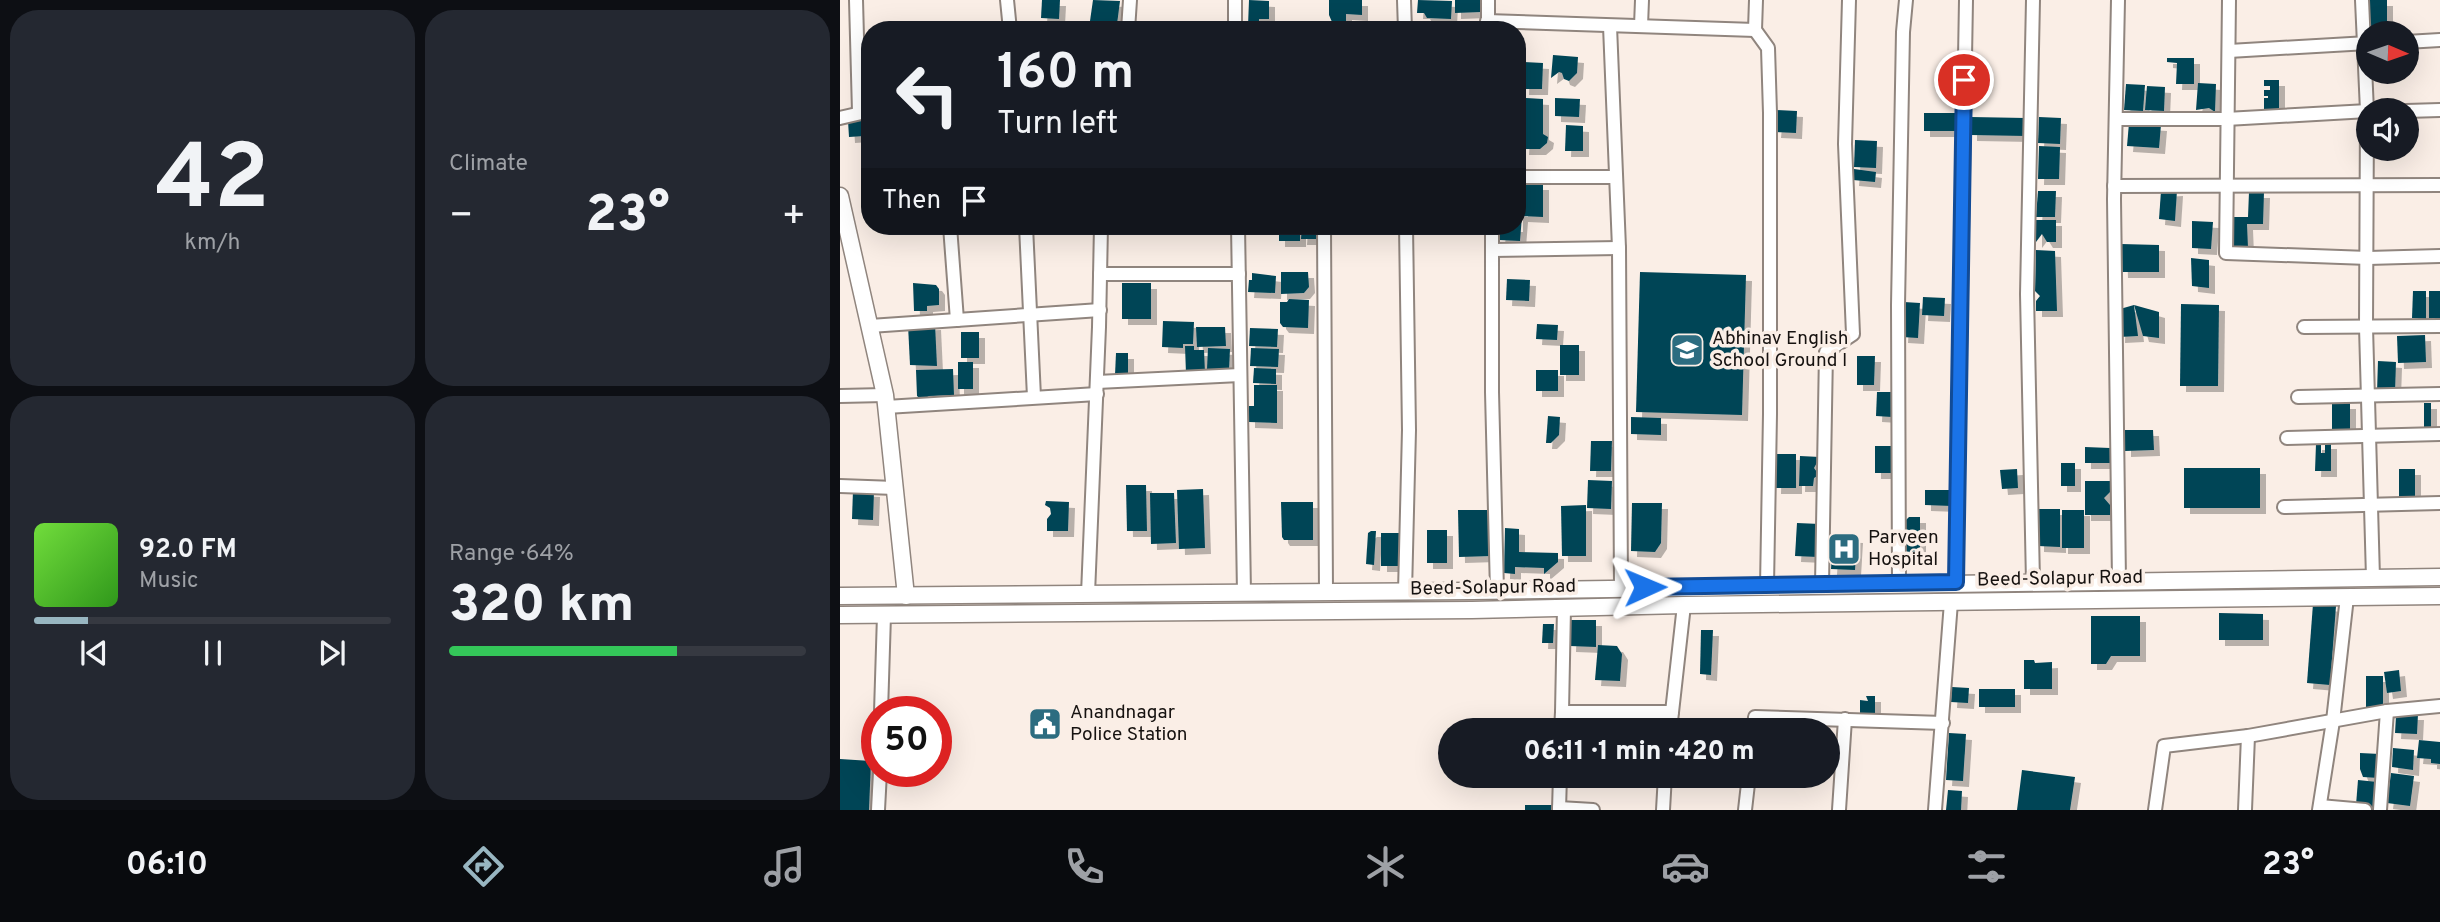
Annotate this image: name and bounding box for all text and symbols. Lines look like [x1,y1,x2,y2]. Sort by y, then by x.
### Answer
north arrow [2356,21,2418,84]
map controls [2356,21,2419,161]
text: 160 m [997,44,1134,106]
icon: left [882,49,973,140]
pin [1934,50,1994,110]
icon: arrive [1945,61,1983,99]
button: sound [2356,98,2419,161]
text: Turn left [997,105,1118,145]
text: 42 [155,126,270,241]
text: Climate [449,150,528,179]
icon: arrive [955,182,993,220]
text: 23° [585,184,670,250]
text: Then [882,185,941,218]
text: − [449,193,474,242]
text: + [781,193,806,242]
text: km/h [185,229,240,258]
place label: Abhinav English School Ground I [1712,327,1848,373]
school or university icon: Abhinav English School Ground I [1668,331,1706,369]
place label: Parveen Hospital [1868,526,1939,572]
hospital icon: Parveen Hospital [1825,530,1863,568]
text: 92.0 FM [139,534,237,567]
text: Range · 64% [449,540,574,569]
position arrow [1608,550,1682,624]
street label: Beed-Solapur Road [1977,566,2143,592]
text: Music [139,567,199,596]
text: 320 km [449,574,634,640]
street label: Beed-Solapur Road [1410,575,1576,601]
icon: previous [75,634,113,672]
icon: pause [194,634,232,672]
icon: next [313,634,351,672]
speed limit sign: 50 [861,696,952,787]
place label: Anandnagar Police Station [1070,701,1188,747]
public building icon: Anandnagar Police Station [1026,705,1064,743]
text: 06:11 · 1 min · 420 m [1524,736,1754,769]
icon: directions [459,842,508,891]
icon: music [760,842,809,891]
icon: phone [1060,842,1109,891]
icon: climate [1361,842,1410,891]
icon: car [1661,842,1710,891]
icon: filters [1962,842,2011,891]
text: 06:10 [126,846,208,886]
text: 23° [2262,846,2314,886]

